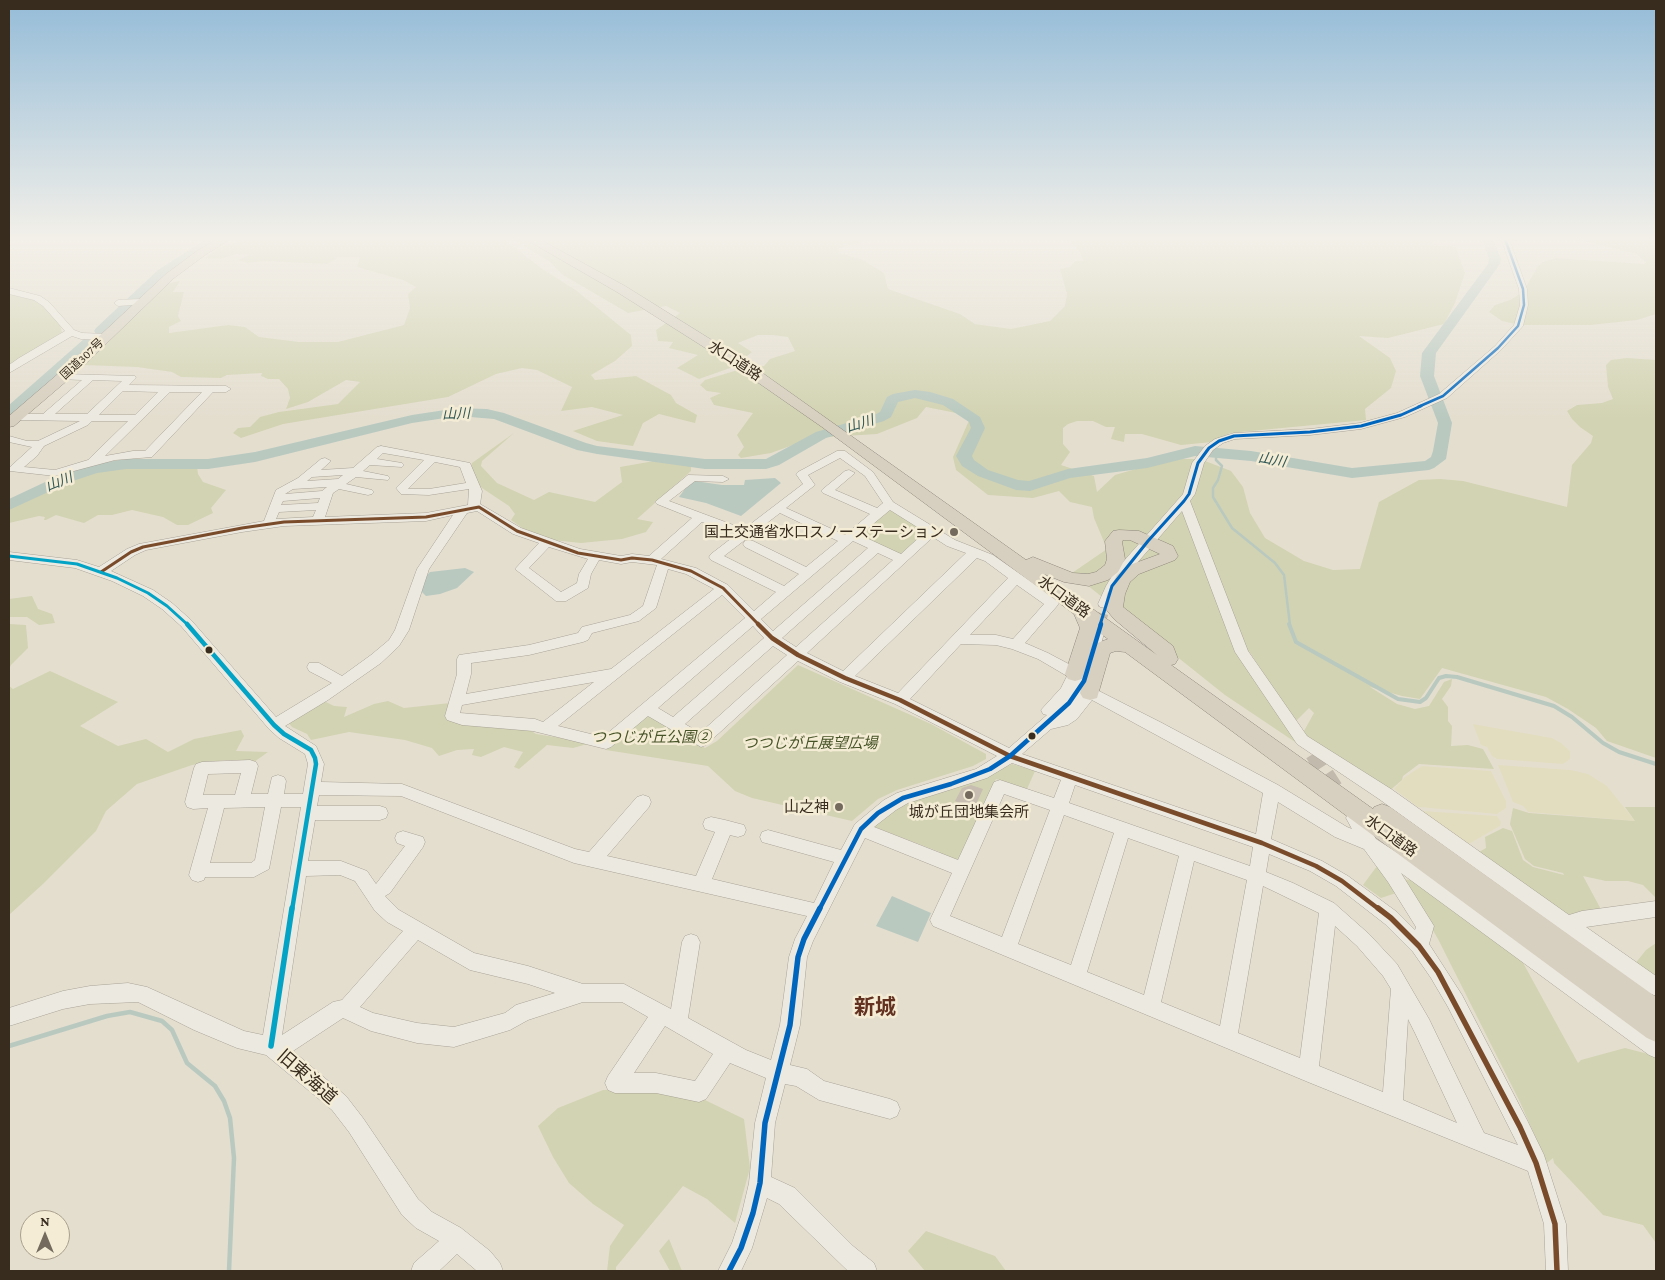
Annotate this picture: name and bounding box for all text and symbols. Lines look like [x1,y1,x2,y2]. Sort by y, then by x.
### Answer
street label: 国道307号 [57,335,107,383]
street label: 水口道路 [705,337,765,385]
water label: 山川 [442,405,470,423]
water label: 山川 [844,412,876,436]
water label: 山川 [1257,449,1287,471]
water label: 山川 [43,469,75,495]
place label: 国土交通省水口スノーステーション [704,523,944,541]
marker: 国土交通省水口スノーステーション [948,526,960,538]
street label: 水口道路 [1034,572,1094,622]
unlabelled marker [204,645,214,655]
park label: つつじが丘公園② [591,728,711,746]
unlabelled marker [1027,731,1037,741]
park label: つつじが丘展望広場 [743,734,877,752]
marker: 城が丘団地集会所 [963,789,975,801]
place label: 山之神 [784,798,829,816]
marker: 山之神 [833,801,845,813]
place label: 城が丘団地集会所 [909,803,1029,821]
street label: 水口道路 [1361,811,1421,861]
district label: 新城 [854,995,896,1021]
street label: 旧東海道 [273,1045,341,1109]
north arrow [20,1210,70,1260]
text: N [40,1213,50,1229]

